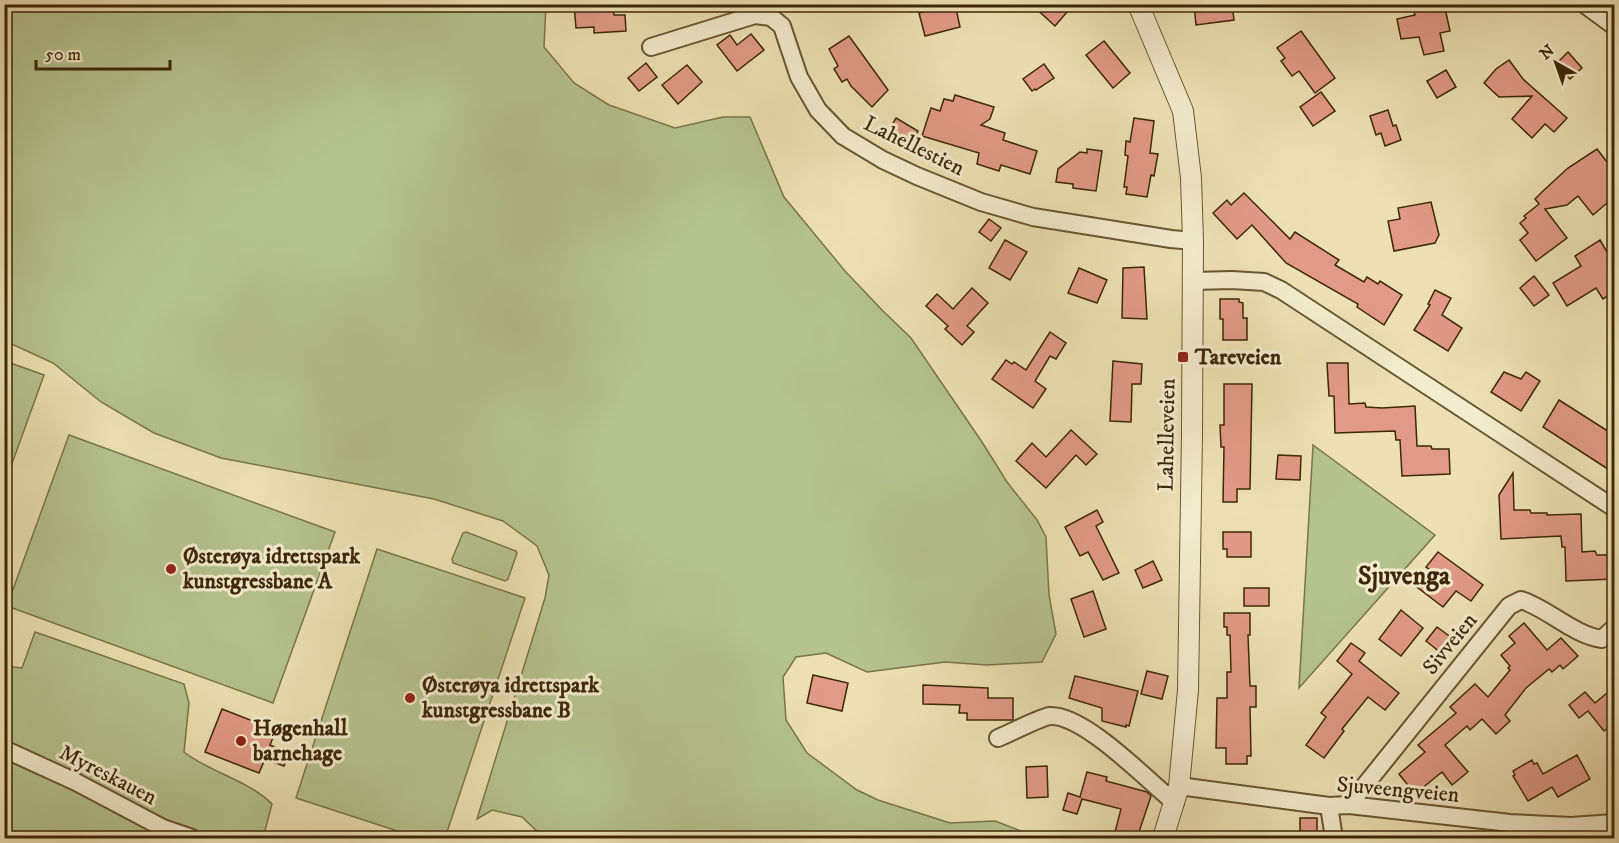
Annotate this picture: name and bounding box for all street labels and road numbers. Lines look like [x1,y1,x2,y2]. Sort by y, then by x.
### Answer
street label: Lahellestien [859,110,969,182]
street label: Lahelleveien [1153,378,1181,492]
street label: Sivveien [1417,607,1483,680]
street label: Myreskauen [55,739,162,811]
street label: Sjuveengveien [1336,771,1461,809]

